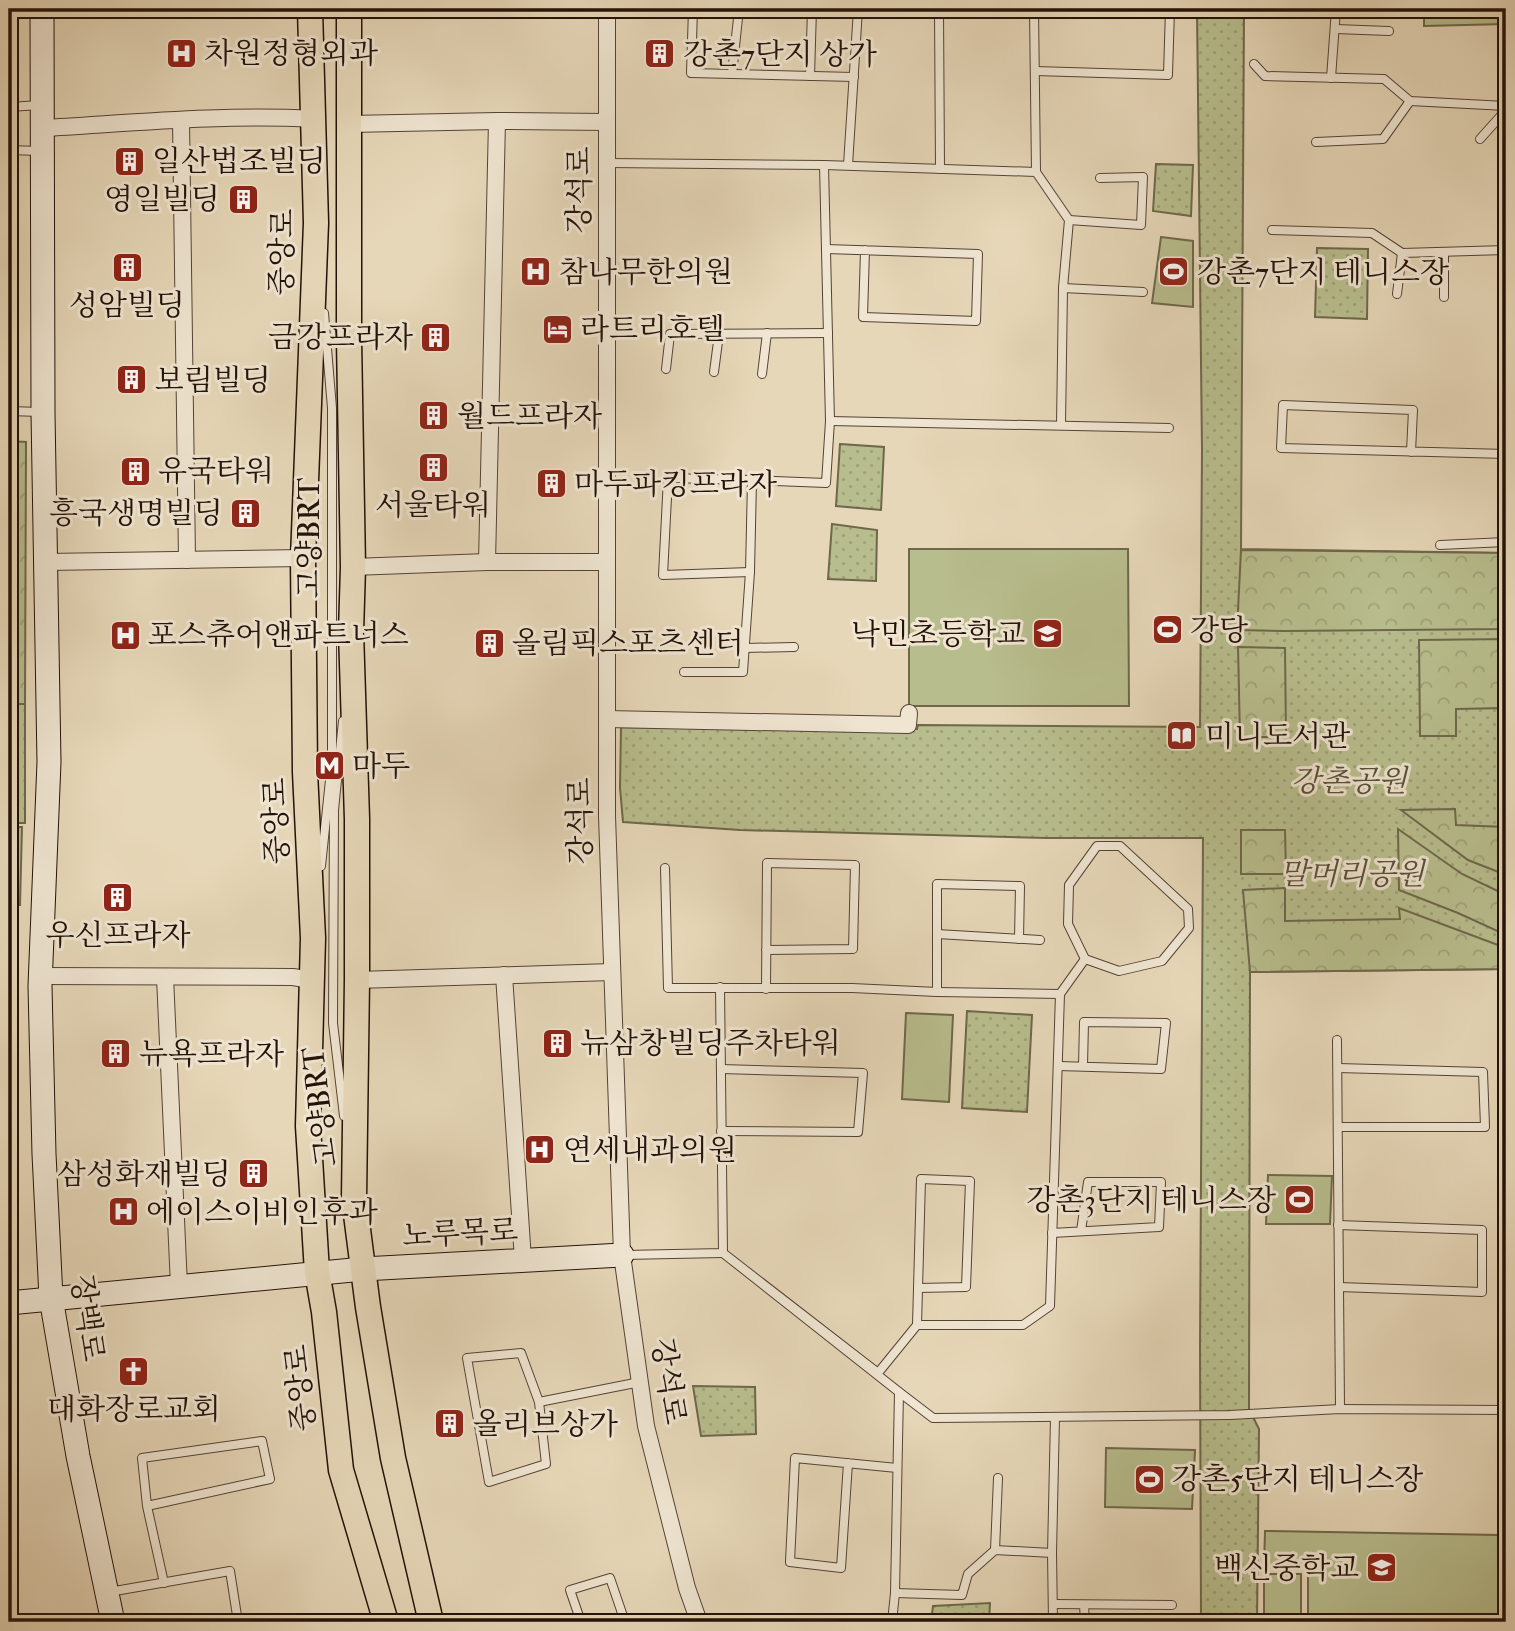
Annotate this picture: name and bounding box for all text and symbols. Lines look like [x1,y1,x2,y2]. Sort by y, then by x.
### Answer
place label: 차원정형외과 [204,35,378,72]
hospital icon: 차원정형외과 [164,36,198,70]
place label: 강촌7단지 상가 [683,36,877,73]
building icon: 강촌7단지 상가 [643,37,677,71]
place label: 일산법조빌딩 [152,143,326,180]
building icon: 일산법조빌딩 [112,144,146,178]
street label: 강석로 [561,147,598,233]
place label: 영일빌딩 [104,181,220,218]
building icon: 영일빌딩 [226,182,260,216]
street label: 중앙로 [263,208,302,296]
building icon: 성암빌딩 [110,250,144,284]
place label: 참나무한의원 [559,254,733,291]
place label: 강촌7단지 테니스장 [1197,254,1449,291]
hospital icon: 참나무한의원 [519,255,553,289]
sports icon: 강촌7단지 테니스장 [1157,255,1191,289]
place label: 성암빌딩 [69,287,185,324]
place label: 라트리호텔 [580,311,725,348]
hotel icon: 라트리호텔 [540,312,574,346]
place label: 금강프라자 [268,319,413,356]
building icon: 금강프라자 [419,320,453,354]
place label: 보림빌딩 [155,362,271,399]
building icon: 보림빌딩 [115,363,149,397]
place label: 월드프라자 [457,398,602,435]
building icon: 월드프라자 [417,399,451,433]
building icon: 서울타워 [416,450,450,484]
place label: 유국타워 [158,453,274,490]
building icon: 유국타워 [118,454,152,488]
place label: 마두파킹프라자 [574,466,777,503]
building icon: 마두파킹프라자 [534,467,568,501]
street label: 고양BRT [291,478,328,598]
place label: 서울타워 [375,487,491,524]
place label: 흥국생명빌딩 [49,495,223,532]
building icon: 흥국생명빌딩 [229,496,263,530]
place label: 강당 [1190,612,1248,649]
sports icon: 강당 [1150,613,1184,647]
place label: 낙민초등학교 [851,616,1025,653]
place label: 포스츄어앤파트너스 [148,617,409,654]
school or university icon: 낙민초등학교 [1031,617,1065,651]
hospital icon: 포스츄어앤파트너스 [108,618,142,652]
place label: 올림픽스포츠센터 [512,625,744,662]
building icon: 올림픽스포츠센터 [472,626,506,660]
place label: 미니도서관 [1205,718,1351,755]
library icon: 미니도서관 [1165,719,1199,753]
place label: 마두 [352,748,410,785]
metro station icon: 마두 [312,749,346,783]
park label: 강촌공원 [1291,763,1409,800]
street label: 중앙로 [256,777,297,865]
street label: 강석로 [561,777,600,865]
park label: 말머리공원 [1280,856,1426,893]
building icon: 우신프라자 [101,880,135,914]
place label: 우신프라자 [46,917,190,954]
place label: 뉴삼창빌딩주차타워 [580,1025,841,1062]
building icon: 뉴삼창빌딩주차타워 [540,1026,574,1060]
place label: 뉴욕프라자 [139,1036,284,1073]
building icon: 뉴욕프라자 [99,1037,133,1071]
street label: 고양BRT [295,1045,346,1169]
place label: 연세내과의원 [563,1132,737,1169]
hospital icon: 연세내과의원 [523,1133,557,1167]
place label: 삼성화재빌딩 [57,1156,231,1193]
building icon: 삼성화재빌딩 [237,1157,271,1191]
place label: 강촌3단지 테니스장 [1026,1182,1276,1219]
sports icon: 강촌3단지 테니스장 [1282,1183,1316,1217]
place label: 에이스이비인후과 [146,1194,378,1231]
hospital icon: 에이스이비인후과 [106,1195,140,1229]
street label: 노루목로 [401,1212,519,1255]
street label: 장백로 [63,1272,112,1364]
street label: 강석로 [643,1335,694,1427]
street label: 중앙로 [278,1343,323,1433]
church icon: 대화장로교회 [117,1354,151,1388]
place label: 대화장로교회 [47,1391,221,1428]
place label: 올리브상가 [473,1406,618,1443]
building icon: 올리브상가 [433,1407,467,1441]
place label: 강촌5단지 테니스장 [1172,1461,1423,1498]
sports icon: 강촌5단지 테니스장 [1132,1462,1166,1496]
place label: 백신중학교 [1214,1550,1359,1587]
school or university icon: 백신중학교 [1365,1551,1399,1585]

